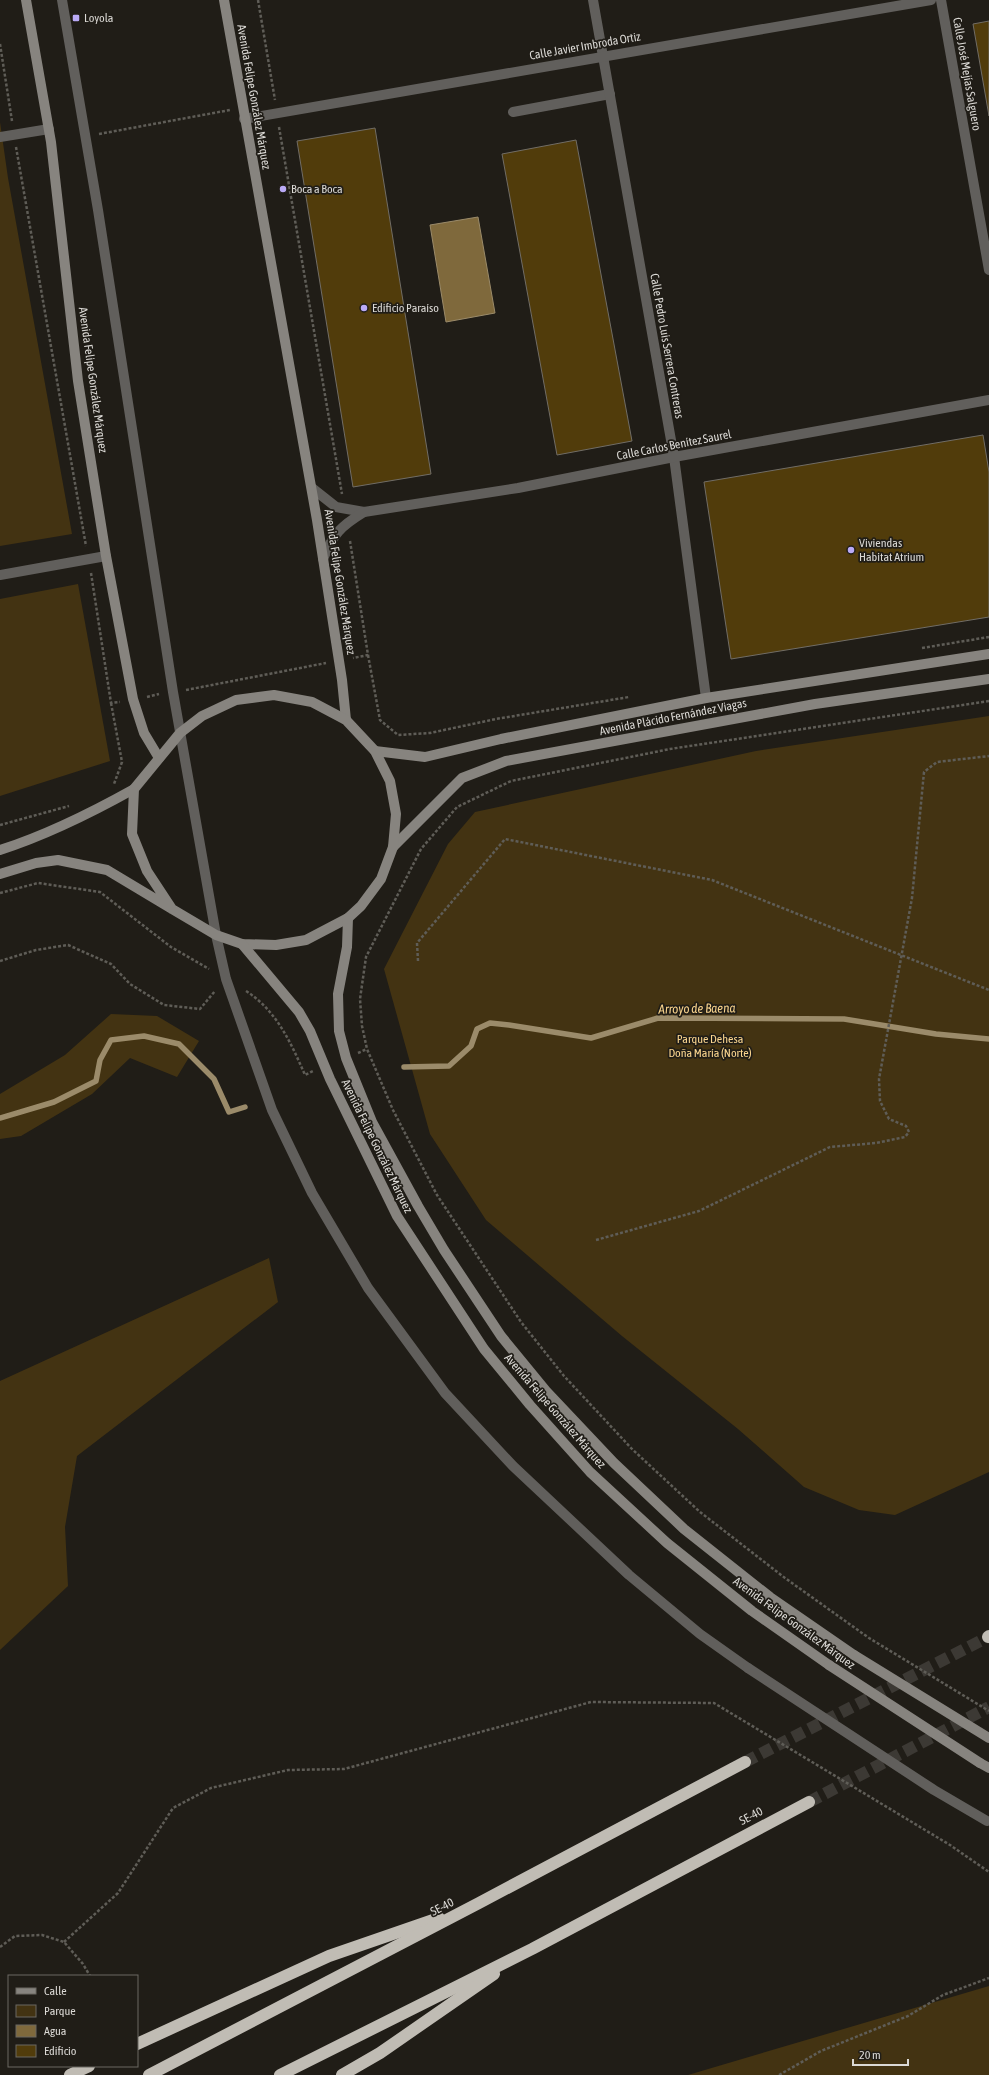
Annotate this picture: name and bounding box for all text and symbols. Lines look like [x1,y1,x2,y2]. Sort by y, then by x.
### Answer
place label: Loyola [84,11,113,25]
marker: Loyola [71,13,81,23]
street label: Calle José Mejías Salguero [950,16,984,132]
street label: Avenida Felipe González Márquez [234,23,274,171]
street label: Calle Javier Imbroda Ortiz [528,29,642,63]
place label: Boca a Boca [291,182,343,196]
marker: Boca a Boca [278,184,288,194]
street label: Calle Pedro Luis Serrera Contreras [647,272,687,420]
place label: Edificio Paraíso [372,301,439,315]
marker: Edificio Paraíso [359,303,369,313]
street label: Avenida Felipe González Márquez [76,306,110,454]
street label: Calle Carlos Benítez Saurel [615,427,733,463]
street label: Avenida Felipe González Márquez [322,508,359,656]
place label: Viviendas Habitat Atrium [859,536,924,564]
marker: Viviendas Habitat Atrium [846,545,856,555]
street label: Avenida Plácido Fernández Viagas [598,696,748,738]
water label: Arroyo de Baena [657,1000,736,1017]
park label: Parque Dehesa Doña María (Norte) [668,1032,752,1060]
street label: Avenida Felipe González Márquez [338,1077,416,1216]
street label: Avenida Felipe González Márquez [501,1351,609,1472]
street label: Avenida Felipe González Márquez [730,1574,858,1672]
street label: SE-40 [737,1804,765,1828]
street label: SE-40 [428,1895,456,1919]
legend [8,1975,138,2067]
text: Calle [44,1984,67,1998]
text: Parque [44,2004,76,2018]
text: Agua [44,2024,66,2038]
scale bar [853,2041,908,2067]
text: Edificio [44,2044,77,2058]
text: 20 m [859,2048,881,2062]

